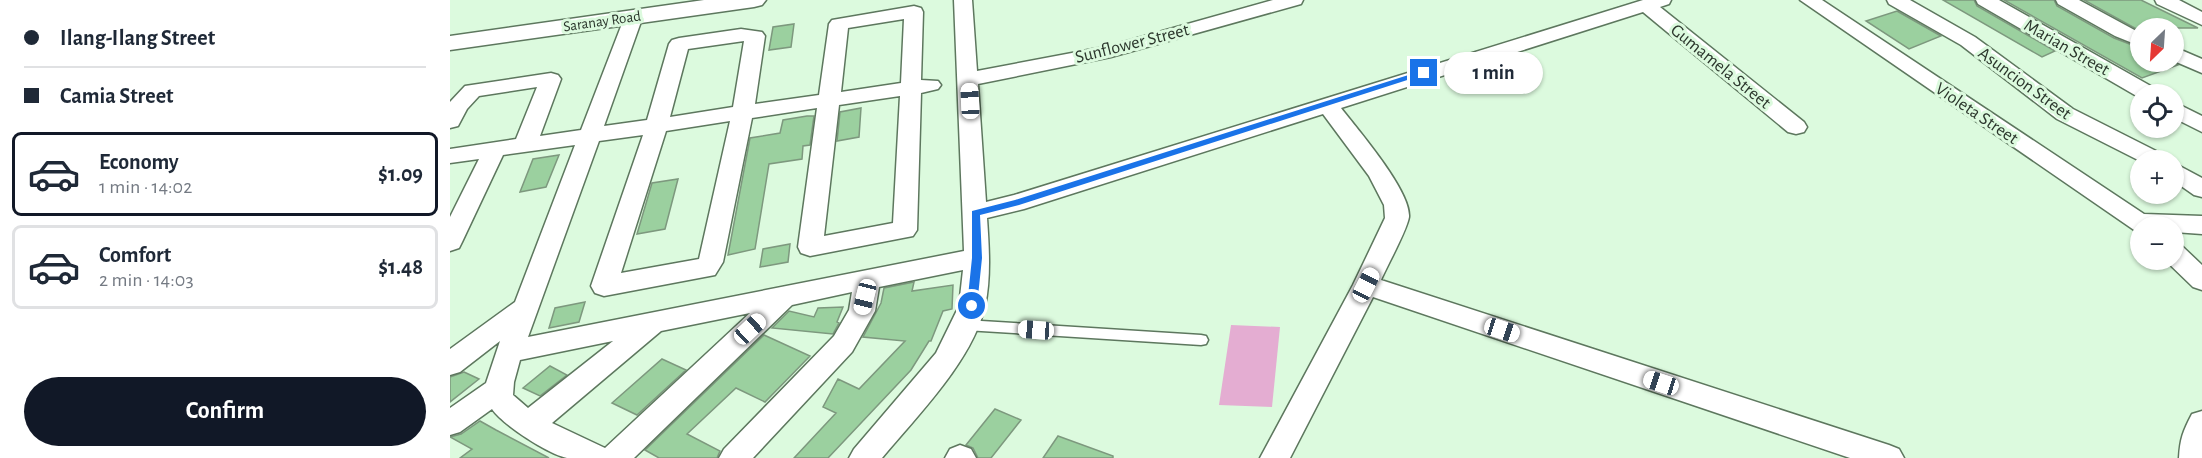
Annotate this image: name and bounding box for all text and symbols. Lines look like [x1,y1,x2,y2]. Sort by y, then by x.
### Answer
street label: Saranay Road [562,9,642,34]
street label: Marian Street [2021,16,2112,80]
north arrow [2130,18,2184,72]
map controls [2130,18,2184,270]
street label: Sunflower Street [1073,21,1191,67]
street label: Gumamela Street [1667,21,1774,113]
text: Ilang-Ilang Street [60,27,215,49]
street label: Asuncion Street [1975,44,2074,124]
callout: 1 min [1445,52,1544,94]
route end [1410,59,1437,86]
text: 1 min [1472,63,1515,83]
street label: Violeta Street [1932,80,2021,148]
car [960,83,980,119]
button: locate [2130,84,2184,138]
text: Camia Street [60,85,173,107]
icon: car [27,147,81,201]
button: + [2130,150,2184,204]
text: Economy [99,151,179,173]
text: $1.09 [378,163,423,185]
text: 1 min · 14:02 [99,177,192,197]
button: − [2130,216,2184,270]
icon: car [27,240,81,294]
text: Comfort [99,244,171,266]
text: $1.48 [378,256,423,278]
car [1350,265,1382,305]
text: 2 min · 14:03 [99,270,194,290]
car [852,277,878,317]
route start [958,292,985,319]
car [731,310,769,348]
car [1482,316,1522,344]
car [1017,320,1055,340]
car [1641,369,1681,397]
button: Confirm [24,377,426,446]

